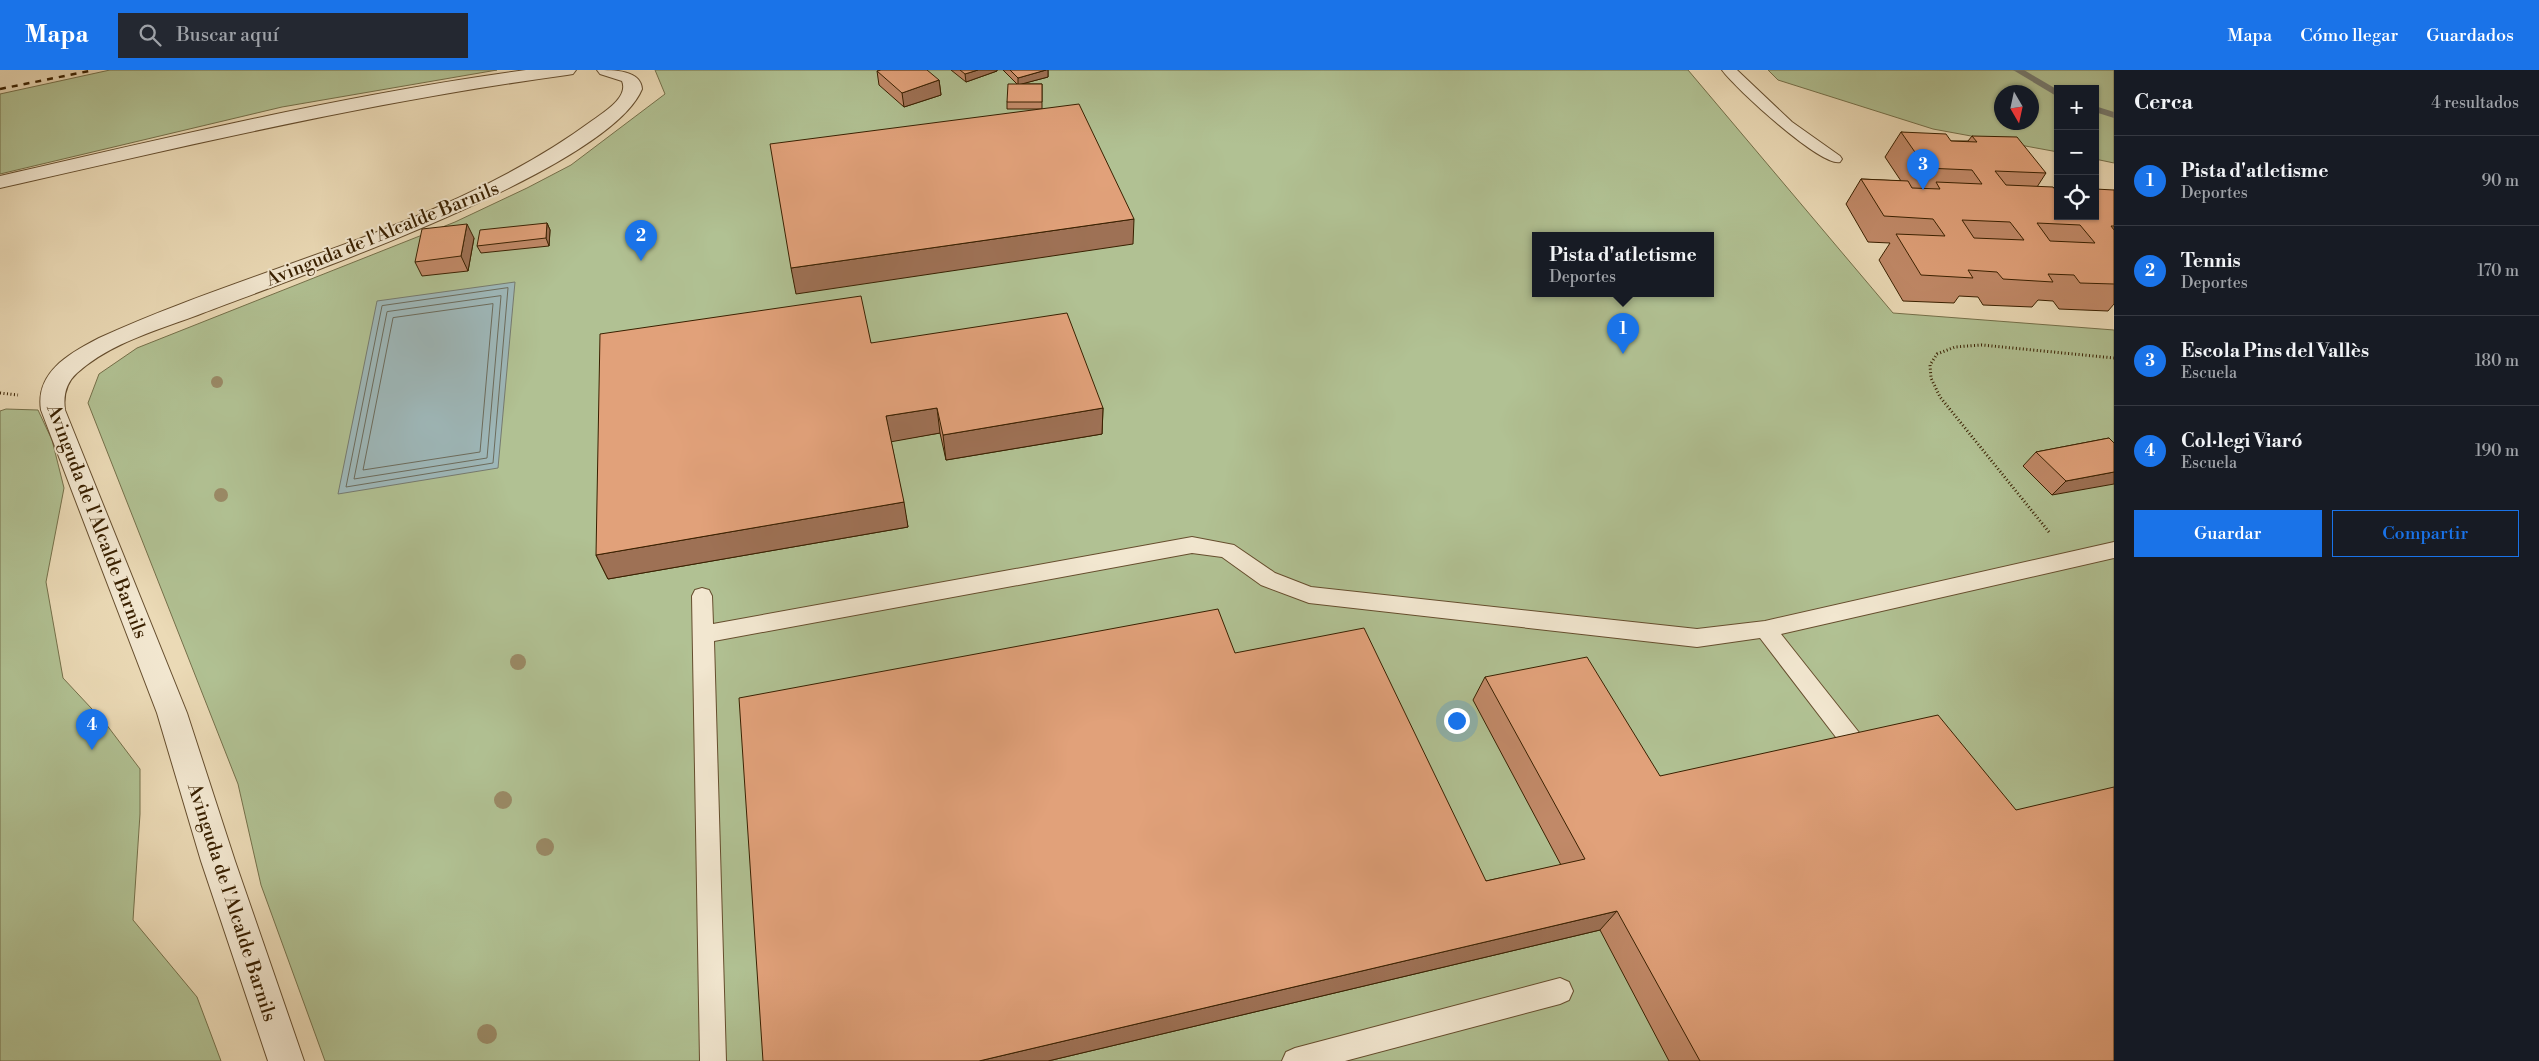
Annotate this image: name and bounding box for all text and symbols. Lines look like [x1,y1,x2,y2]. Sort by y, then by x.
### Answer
search box [118,13,468,58]
text: Mapa [25,20,88,50]
icon: search [136,21,164,49]
text: Buscar aquí [176,23,279,47]
text: Mapa [2228,24,2272,47]
text: Cómo llegar [2300,24,2398,47]
text: Guardados [2426,24,2514,47]
north arrow [1994,85,2039,130]
map controls [2054,85,2099,220]
button: + [2054,85,2099,130]
text: Cerca [2134,90,2193,116]
text: 4 resultados [2431,93,2519,113]
button: − [2054,130,2099,175]
pin: 3 [1907,149,1939,190]
text: Pista d'atletisme [2181,159,2328,183]
text: 1 [2146,171,2154,191]
text: 90 m [2481,171,2519,191]
button: locate [2054,175,2099,220]
street label: Avinguda de l'Alcalde Barnils [261,176,502,292]
text: Deportes [2181,183,2248,203]
pin: 2 [625,220,657,261]
popup [1532,232,1714,297]
text: Pista d'atletisme [1549,243,1697,267]
text: Tennis [2181,249,2241,273]
text: 2 [2145,261,2155,281]
text: 170 m [2477,261,2519,281]
text: Deportes [1549,267,1616,287]
text: Deportes [2181,273,2248,293]
pin: 1 [1607,313,1639,354]
text: Escola Pins del Vallès [2181,339,2369,363]
text: 3 [2145,351,2155,371]
text: 180 m [2475,351,2519,371]
text: Escuela [2181,363,2237,383]
street label: Avinguda de l'Alcalde Barnils [41,400,153,642]
text: Col·legi Viaró [2181,429,2302,453]
text: 4 [2145,441,2155,461]
text: 190 m [2475,441,2519,461]
text: Escuela [2181,453,2237,473]
button: Guardar [2134,510,2322,557]
button: Compartir [2332,510,2519,557]
your location [1444,708,1470,734]
pin: 4 [76,709,108,750]
street label: Avinguda de l'Alcalde Barnils [182,779,282,1025]

